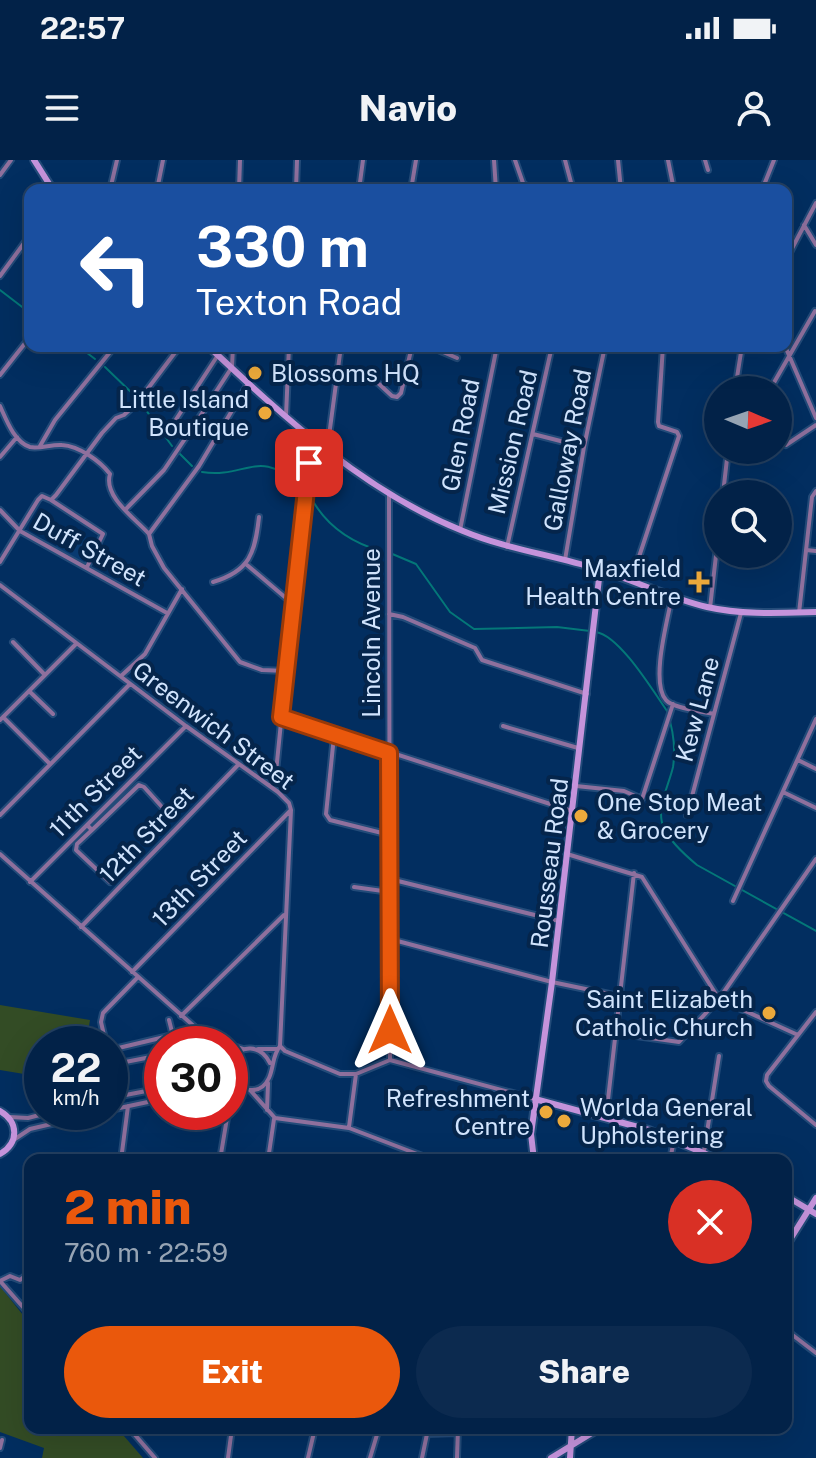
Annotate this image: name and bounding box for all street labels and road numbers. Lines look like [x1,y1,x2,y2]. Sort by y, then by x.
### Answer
street label: Mission Road [482,367,542,517]
street label: Galloway Road [538,367,596,533]
street label: Glen Road [435,376,485,494]
street label: Duff Street [29,506,151,592]
street label: Lincoln Avenue [357,548,385,718]
street label: Kew Lane [670,653,724,765]
street label: Greenwich Street [128,655,300,795]
street label: 11th Street [43,739,147,843]
street label: Rousseau Road [525,777,573,949]
street label: 12th Street [93,780,199,888]
street label: 13th Street [146,824,252,932]

